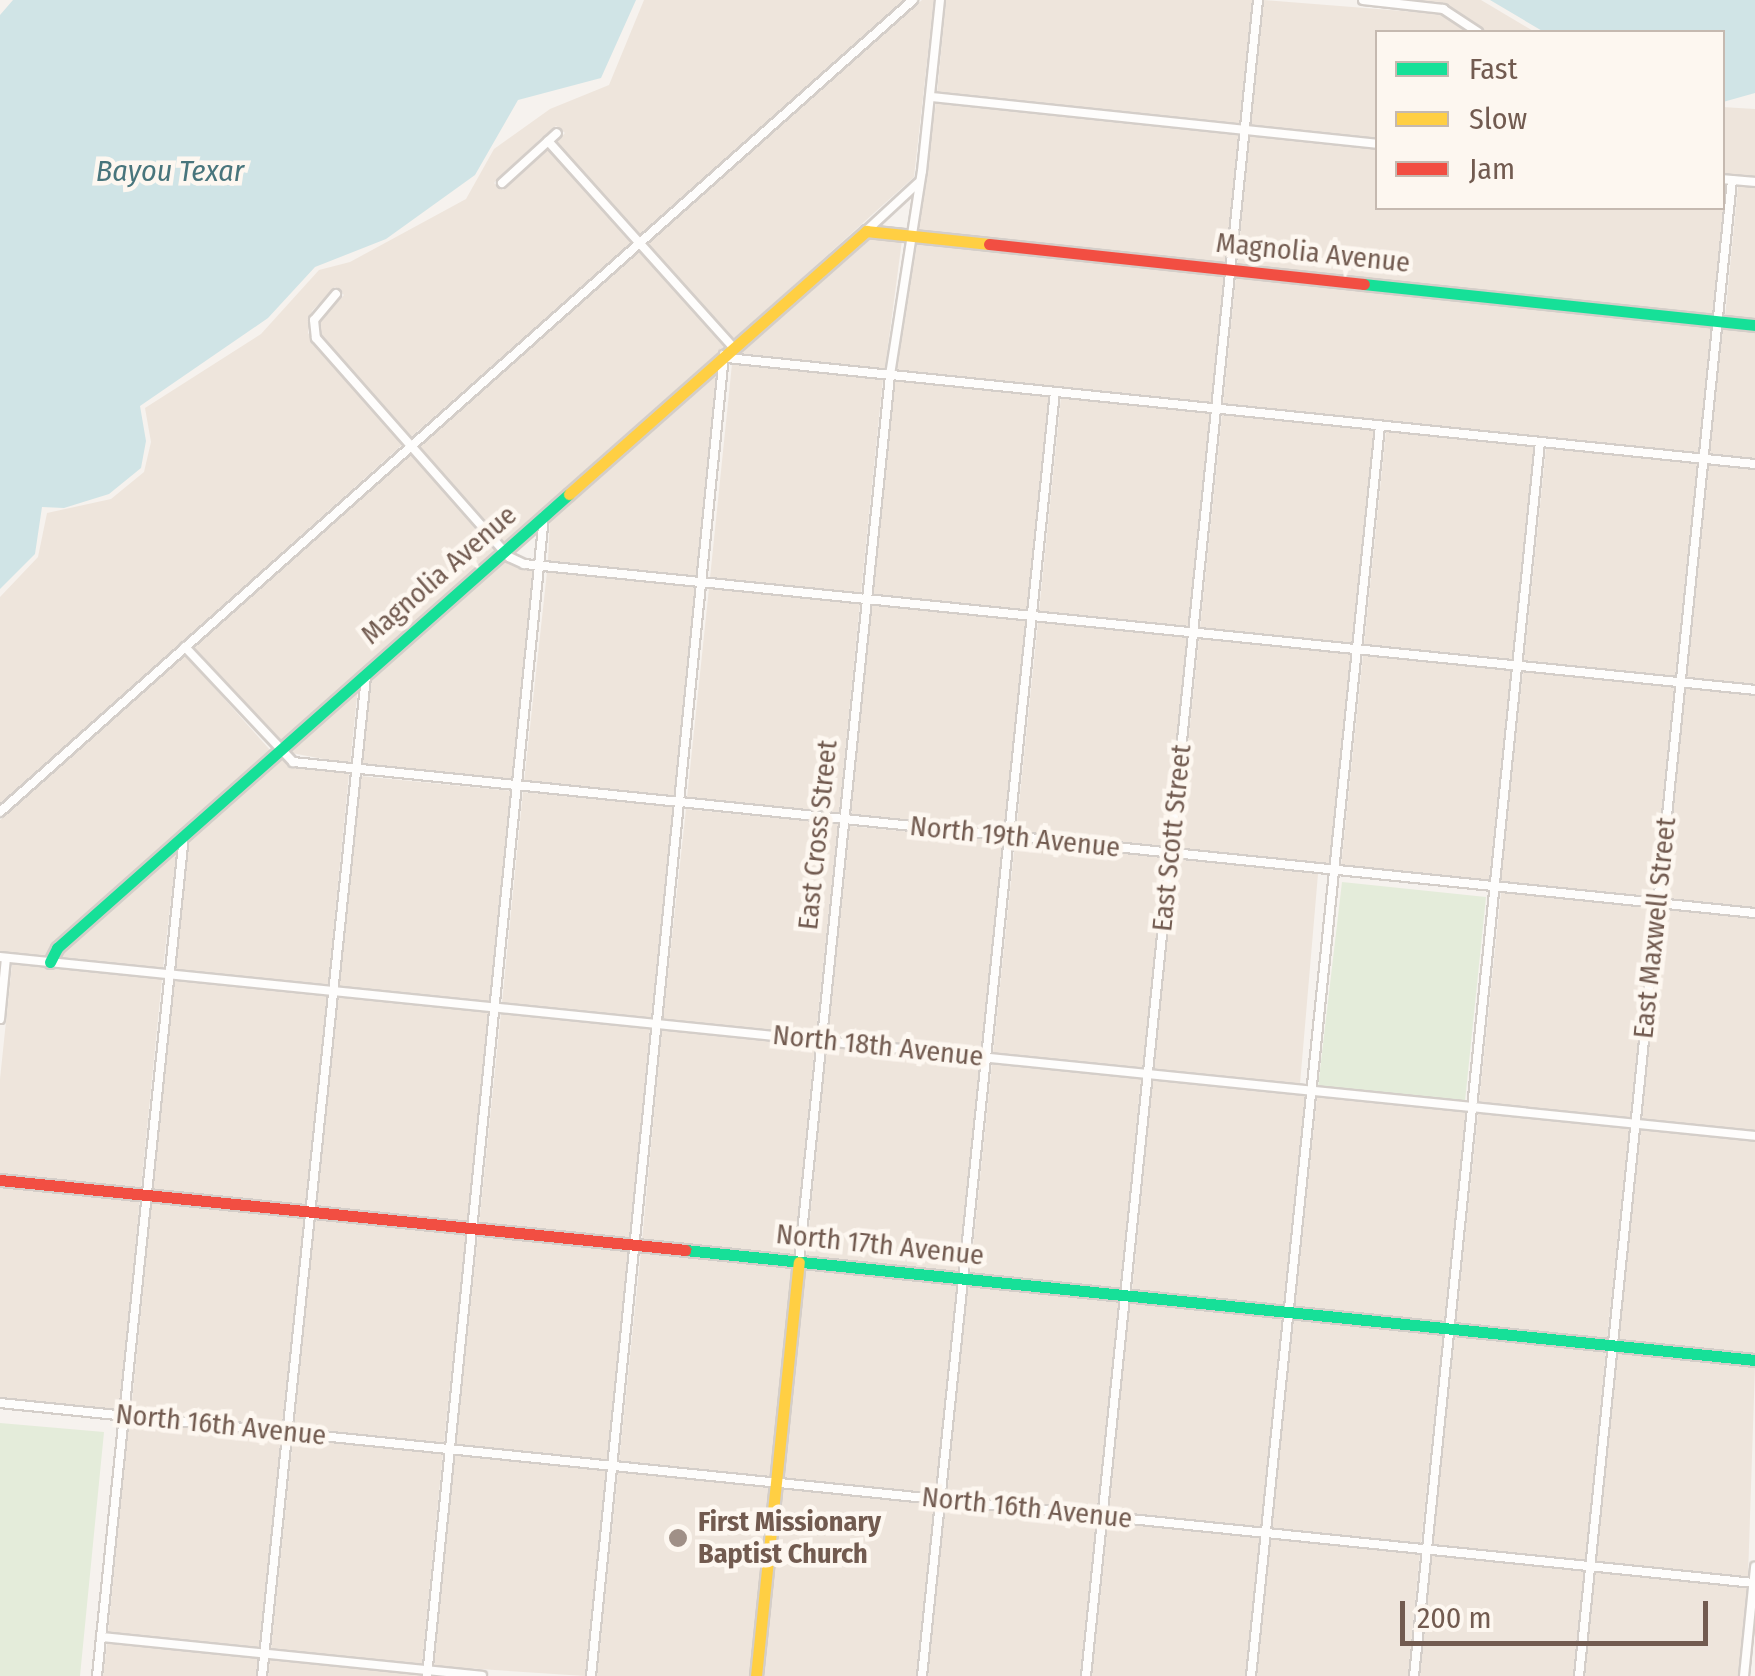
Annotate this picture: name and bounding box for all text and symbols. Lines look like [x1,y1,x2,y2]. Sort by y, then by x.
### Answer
legend [1375,30,1725,210]
text: Fast [1469,51,1517,87]
text: Slow [1469,101,1527,137]
text: Jam [1469,151,1515,187]
water label: Bayou Texar [96,153,244,189]
street label: Magnolia Avenue [1214,226,1412,280]
street label: Magnolia Avenue [354,498,524,652]
street label: East Cross Street [791,738,845,932]
street label: East Scott Street [1145,743,1199,933]
street label: North 19th Avenue [908,809,1122,865]
street label: East Maxwell Street [1627,816,1683,1040]
street label: North 18th Avenue [771,1018,985,1074]
street label: North 17th Avenue [774,1217,986,1273]
street label: North 16th Avenue [114,1397,328,1453]
street label: North 16th Avenue [920,1480,1134,1536]
place label: First Missionary Baptist Church [698,1505,881,1571]
marker: First Missionary Baptist Church [667,1527,689,1549]
scale bar [1405,1581,1712,1643]
text: 200 m [1417,1600,1492,1636]

